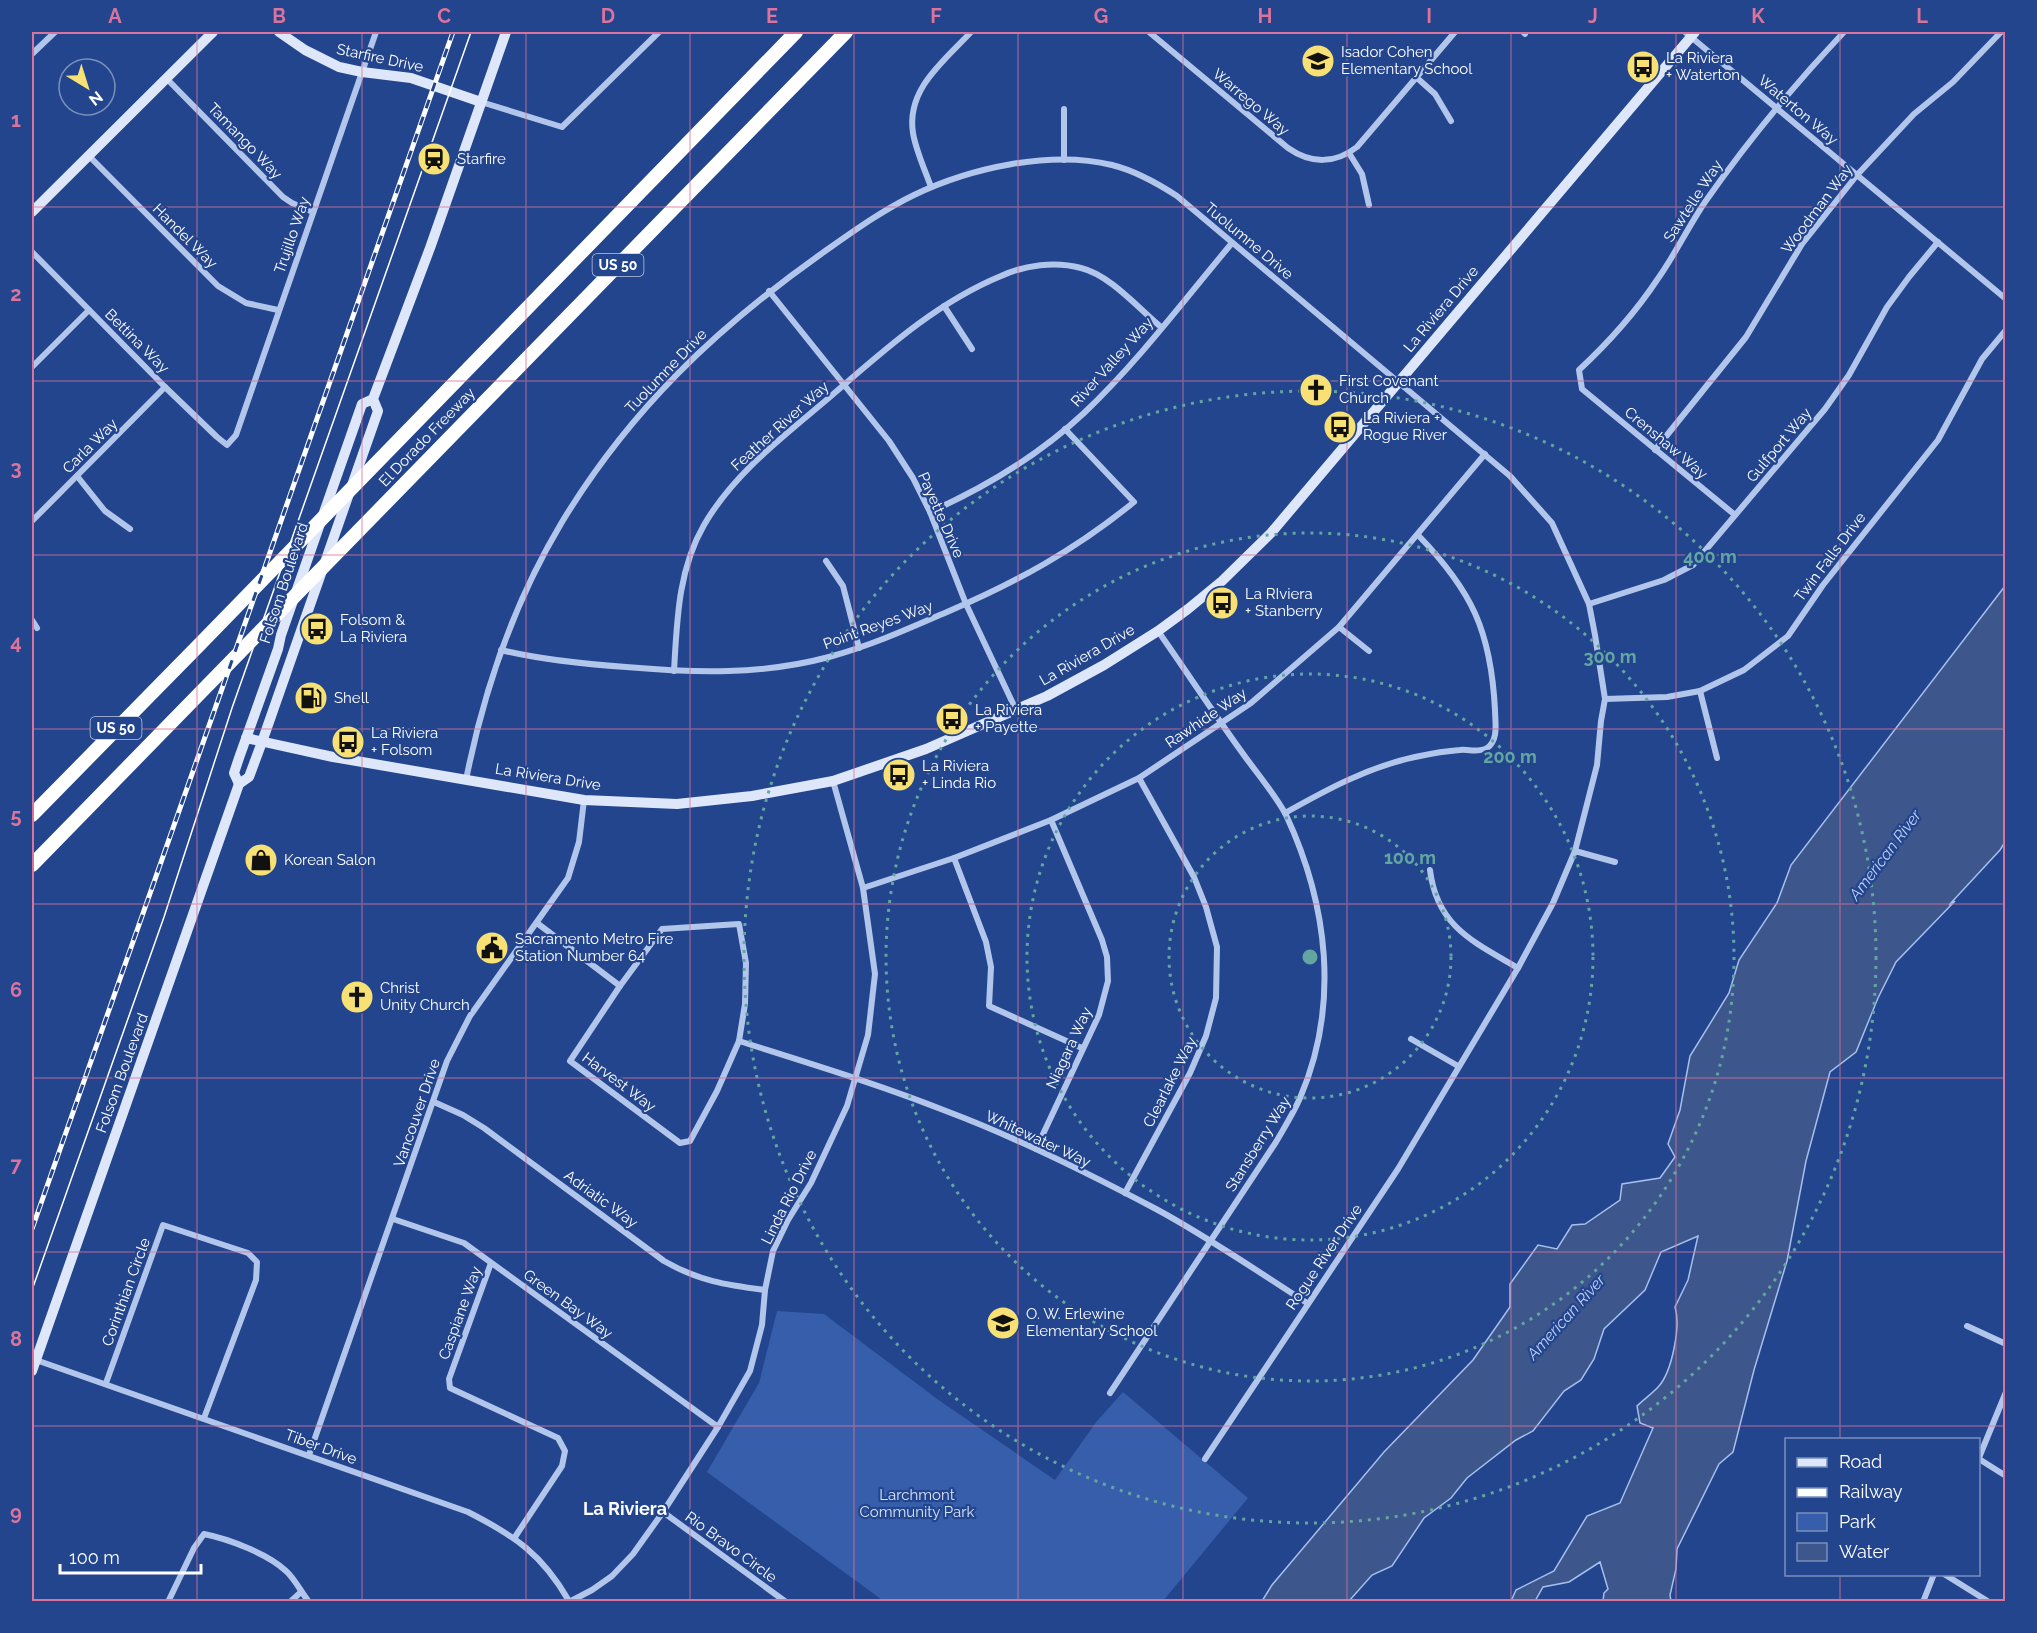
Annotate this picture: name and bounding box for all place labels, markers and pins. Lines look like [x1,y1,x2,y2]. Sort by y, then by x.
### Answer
school or university icon: Isador Cohen Elementary School [1300,43,1336,79]
place label: Isador Cohen Elementary School [1341,43,1473,78]
bus stop icon: La Riviera + Waterton [1625,49,1661,85]
place label: La Riviera + Waterton [1666,49,1740,84]
station icon: Starfire [416,141,452,177]
place label: Starfire [457,150,506,168]
church icon: First Covenant Church [1298,372,1334,408]
place label: First Covenant Church [1339,372,1439,407]
bus stop icon: La Riviera + Rogue River [1322,409,1358,445]
place label: La Riviera + Rogue River [1363,409,1448,444]
bus stop icon: La RIviera + Stanberry [1204,585,1240,621]
place label: La RIviera + Stanberry [1245,585,1323,620]
bus stop icon: Folsom & La Riviera [299,611,335,647]
place label: Folsom & La Riviera [340,611,407,646]
fuel station icon: Shell [293,680,329,716]
place label: Shell [334,689,370,707]
bus stop icon: La Riviera + Payette [934,701,970,737]
place label: La Riviera + Payette [975,701,1042,736]
bus stop icon: La Riviera + Folsom [330,724,366,760]
place label: La Riviera + Folsom [371,724,438,759]
bus stop icon: La Riviera + Linda Rio [881,757,917,793]
place label: La Riviera + Linda Rio [922,757,996,792]
shop icon: Korean Salon [243,842,279,878]
place label: Korean Salon [284,851,376,869]
public building icon: Sacramento Metro Fire Station Number 64 [474,930,510,966]
place label: Sacramento Metro Fire Station Number 64 [515,930,674,965]
centre of rings [1300,947,1320,967]
church icon: Christ Unity Church [339,979,375,1015]
place label: Christ Unity Church [380,979,470,1014]
school or university icon: O. W. Erlewine Elementary School [985,1305,1021,1341]
place label: O. W. Erlewine Elementary School [1026,1305,1158,1340]

